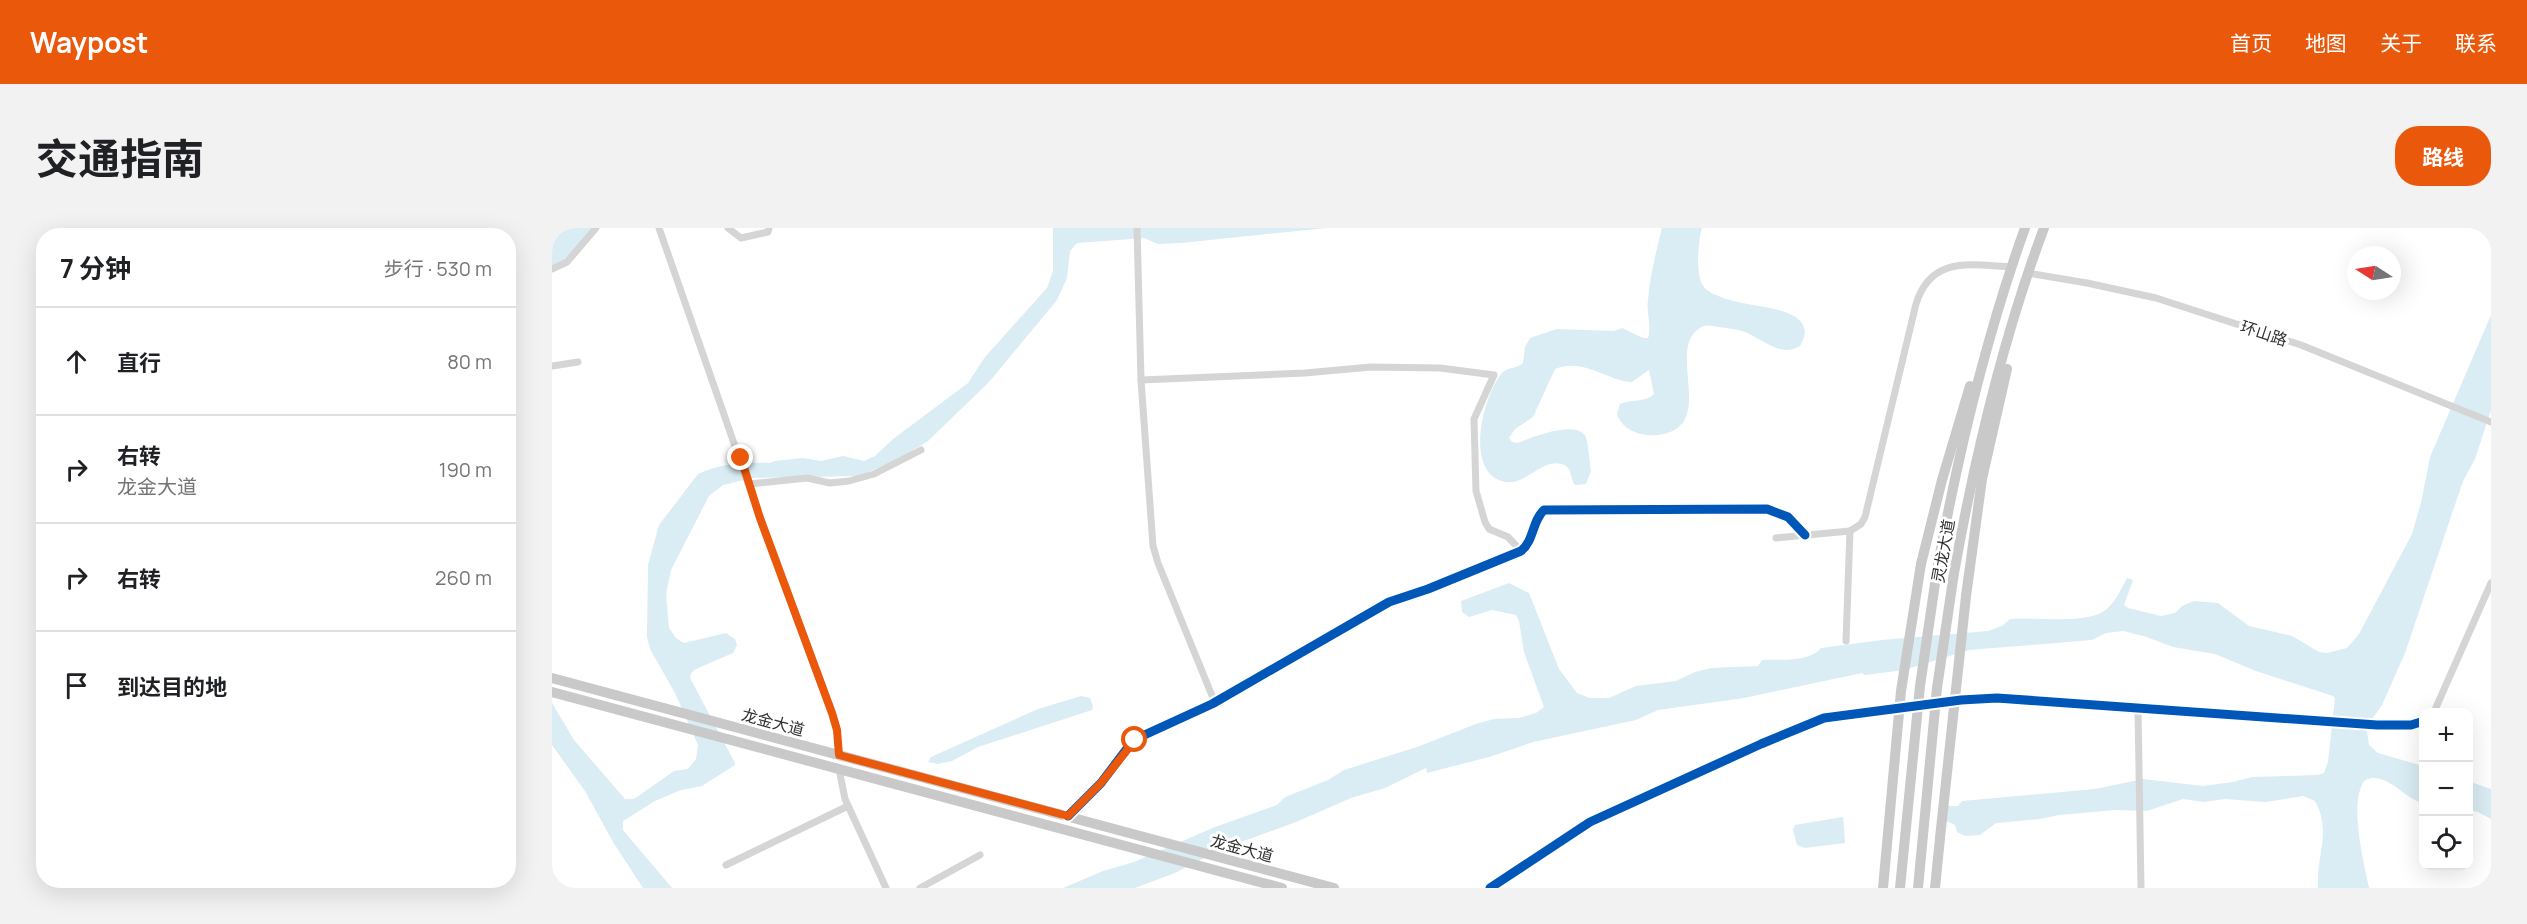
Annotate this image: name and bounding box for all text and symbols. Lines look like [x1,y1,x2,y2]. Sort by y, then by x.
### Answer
text: Waypost [30,23,149,61]
text: 首页 [2230,29,2272,57]
text: 地图 [2305,29,2347,57]
text: 关于 [2380,29,2422,57]
text: 联系 [2455,29,2497,57]
button: 路线 [2395,126,2491,186]
text: 交通指南 [36,129,204,187]
north arrow [2347,246,2401,300]
text: 7 分钟 [60,250,131,286]
text: 步行 · 530 m [384,255,492,282]
street label: 环山路 [2238,315,2290,351]
icon: ahead [60,345,93,378]
text: 直行 [117,348,161,378]
text: 80 m [447,348,492,375]
text: 右转 [117,441,161,471]
route end [727,444,753,470]
icon: right [60,453,93,486]
text: 190 m [439,456,492,483]
text: 龙金大道 [117,473,197,500]
street label: 灵龙大道 [1927,518,1959,584]
icon: right [60,561,93,594]
text: 右转 [117,564,161,594]
text: 260 m [435,564,492,591]
icon: arrive [60,669,93,702]
text: 到达目的地 [117,672,227,702]
street label: 龙金大道 [739,703,807,741]
map controls [2419,708,2473,870]
button: + [2419,708,2473,762]
route start [1121,726,1147,752]
button: − [2419,762,2473,816]
button: locate [2419,816,2473,870]
street label: 龙金大道 [1208,829,1276,867]

